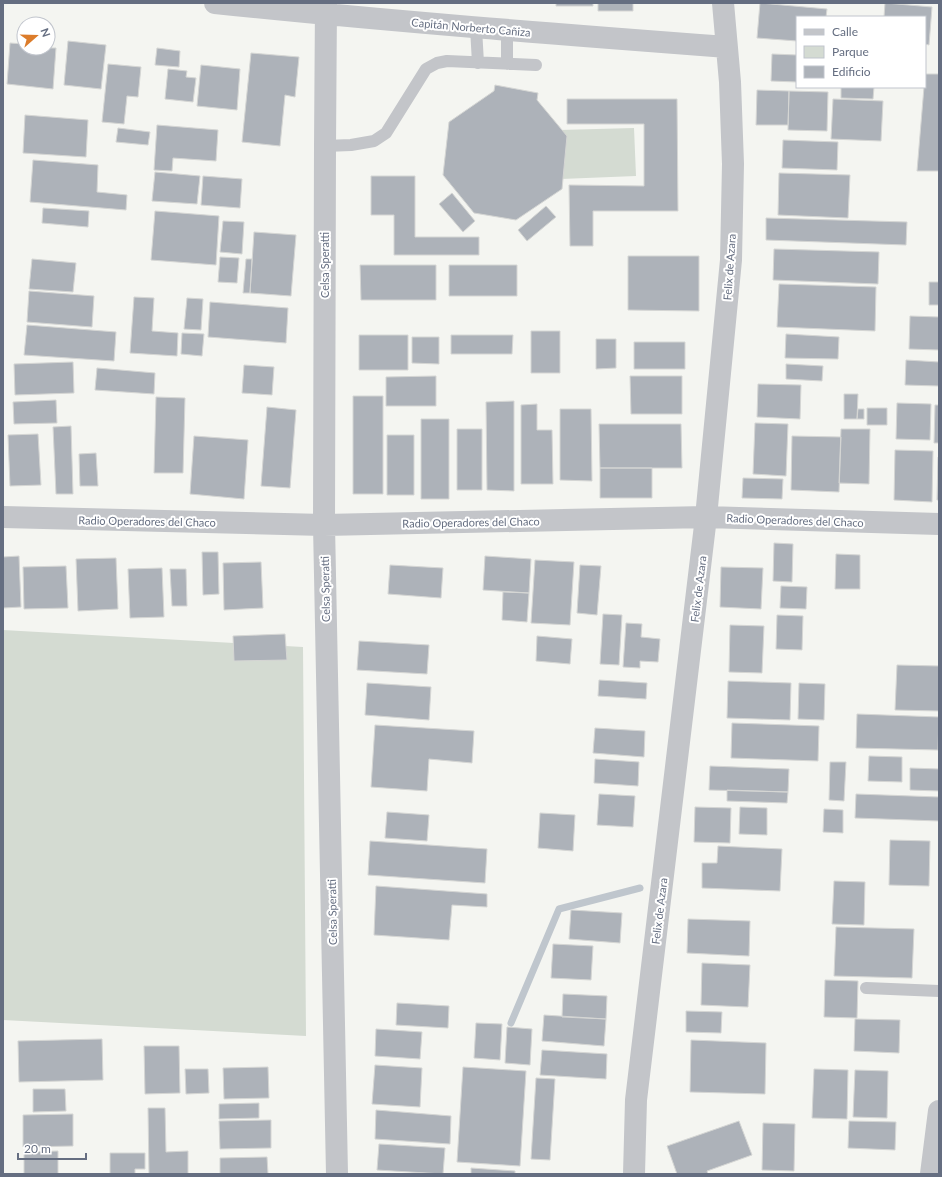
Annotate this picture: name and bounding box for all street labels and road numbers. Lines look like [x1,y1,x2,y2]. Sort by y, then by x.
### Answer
street label: Capitán Norberto Cañiza [411,15,531,39]
street label: Celsa Speratti [318,232,331,298]
street label: Felix de Azara [720,233,738,301]
street label: Radio Operadores del Chaco [726,511,864,529]
street label: Radio Operadores del Chaco [78,513,216,529]
street label: Radio Operadores del Chaco [402,514,540,530]
street label: Felix de Azara [687,555,709,623]
street label: Celsa Speratti [318,556,332,622]
street label: Felix de Azara [648,877,670,945]
street label: Celsa Speratti [325,879,339,945]

